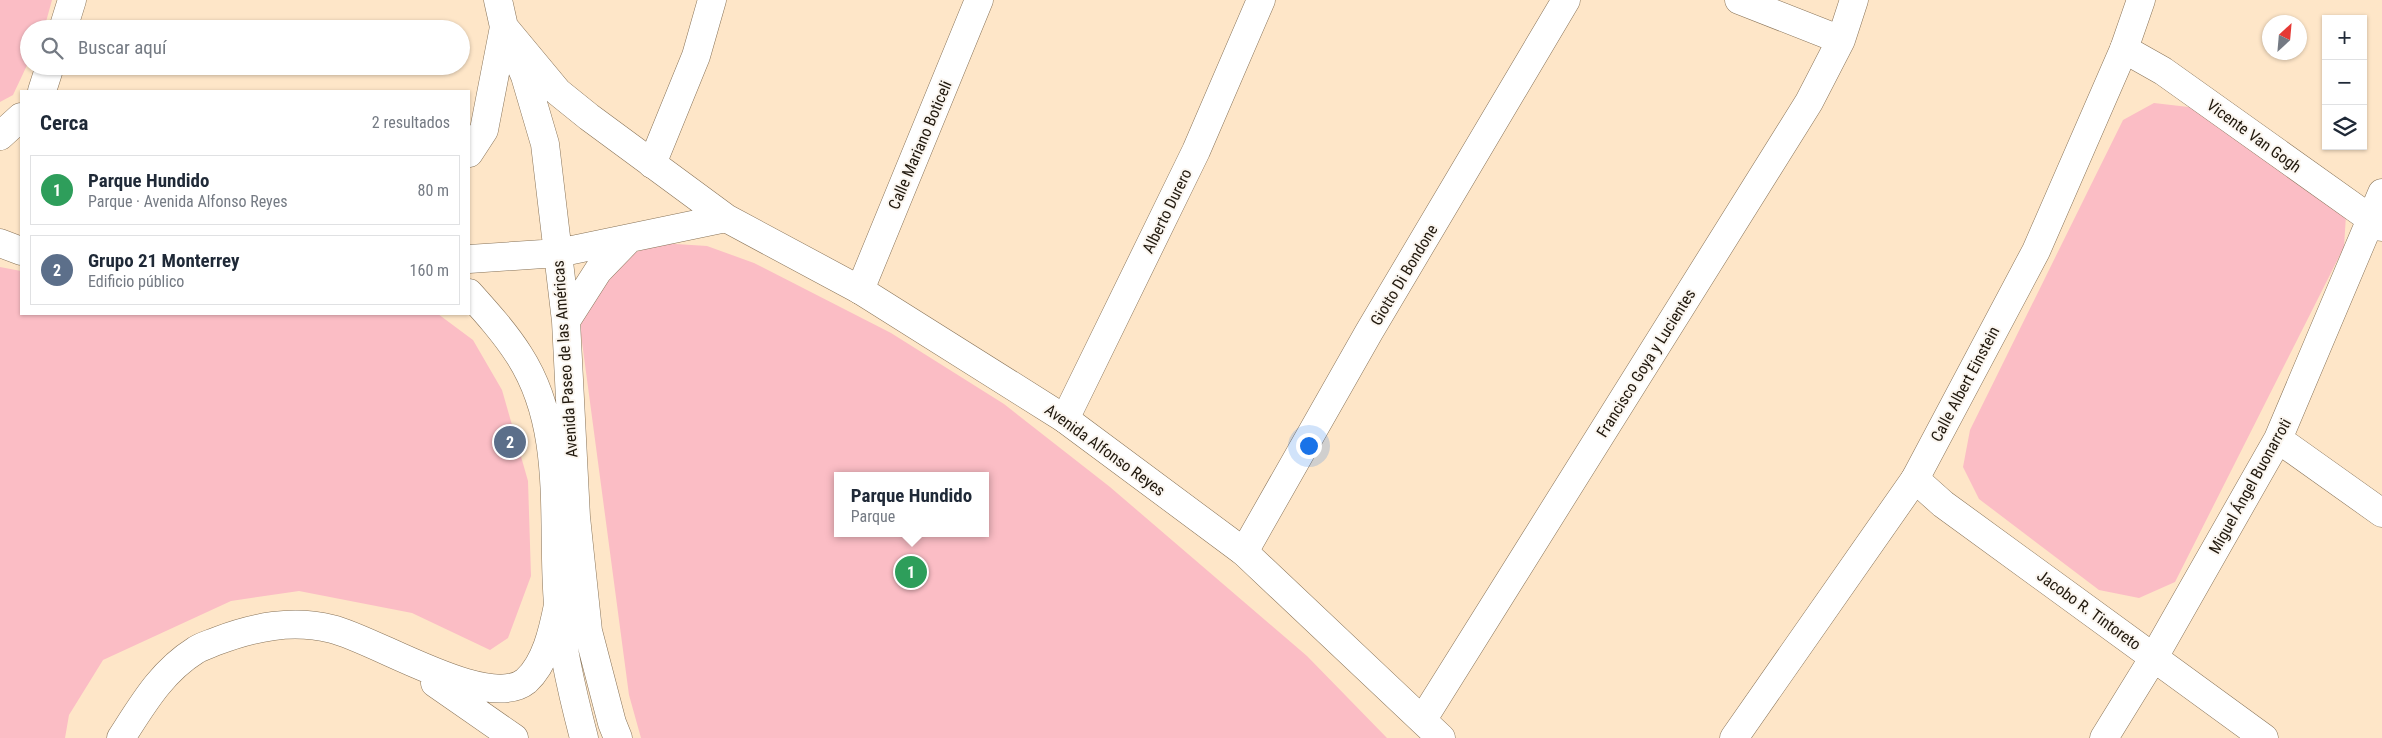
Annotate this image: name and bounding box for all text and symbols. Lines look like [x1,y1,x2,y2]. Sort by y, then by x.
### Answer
north arrow [2262,15,2307,60]
map controls [2322,15,2367,150]
button: + [2322,15,2367,60]
search box [20,20,470,75]
icon: search [38,34,66,62]
text: Buscar aquí [78,36,167,59]
button: − [2322,60,2367,105]
street label: Calle Mariano Boticeli [884,78,956,212]
street label: Vicente Van Gogh [2203,95,2305,177]
button: layers [2322,105,2367,150]
text: Cerca [40,111,88,135]
text: 2 resultados [372,113,450,132]
street label: Alberto Durero [1138,166,1196,256]
text: Parque Hundido [88,169,209,192]
text: 1 [53,181,61,200]
text: 80 m [417,181,449,200]
text: Parque · Avenida Alfonso Reyes [88,192,287,211]
street label: Giotto Di Bondone [1366,221,1442,329]
text: Grupo 21 Monterrey [88,249,240,272]
street label: Avenida Paseo de las Américas [549,260,581,458]
text: 2 [53,261,61,280]
text: 160 m [410,261,449,280]
text: Edificio público [88,272,184,291]
street label: Francisco Goya y Lucientes [1593,285,1699,441]
street label: Calle Albert Einstein [1927,323,2003,445]
street label: Avenida Alfonso Reyes [1041,400,1169,500]
street label: Miguel Ángel Buonarroti [2205,415,2295,557]
pin: 2 [494,423,526,461]
your location [1296,433,1322,459]
popup [834,472,989,537]
text: Parque Hundido [851,484,972,507]
text: Parque [851,507,895,526]
pin: 1 [895,553,927,591]
street label: Jacobo R. Tintoreto [2033,566,2145,654]

